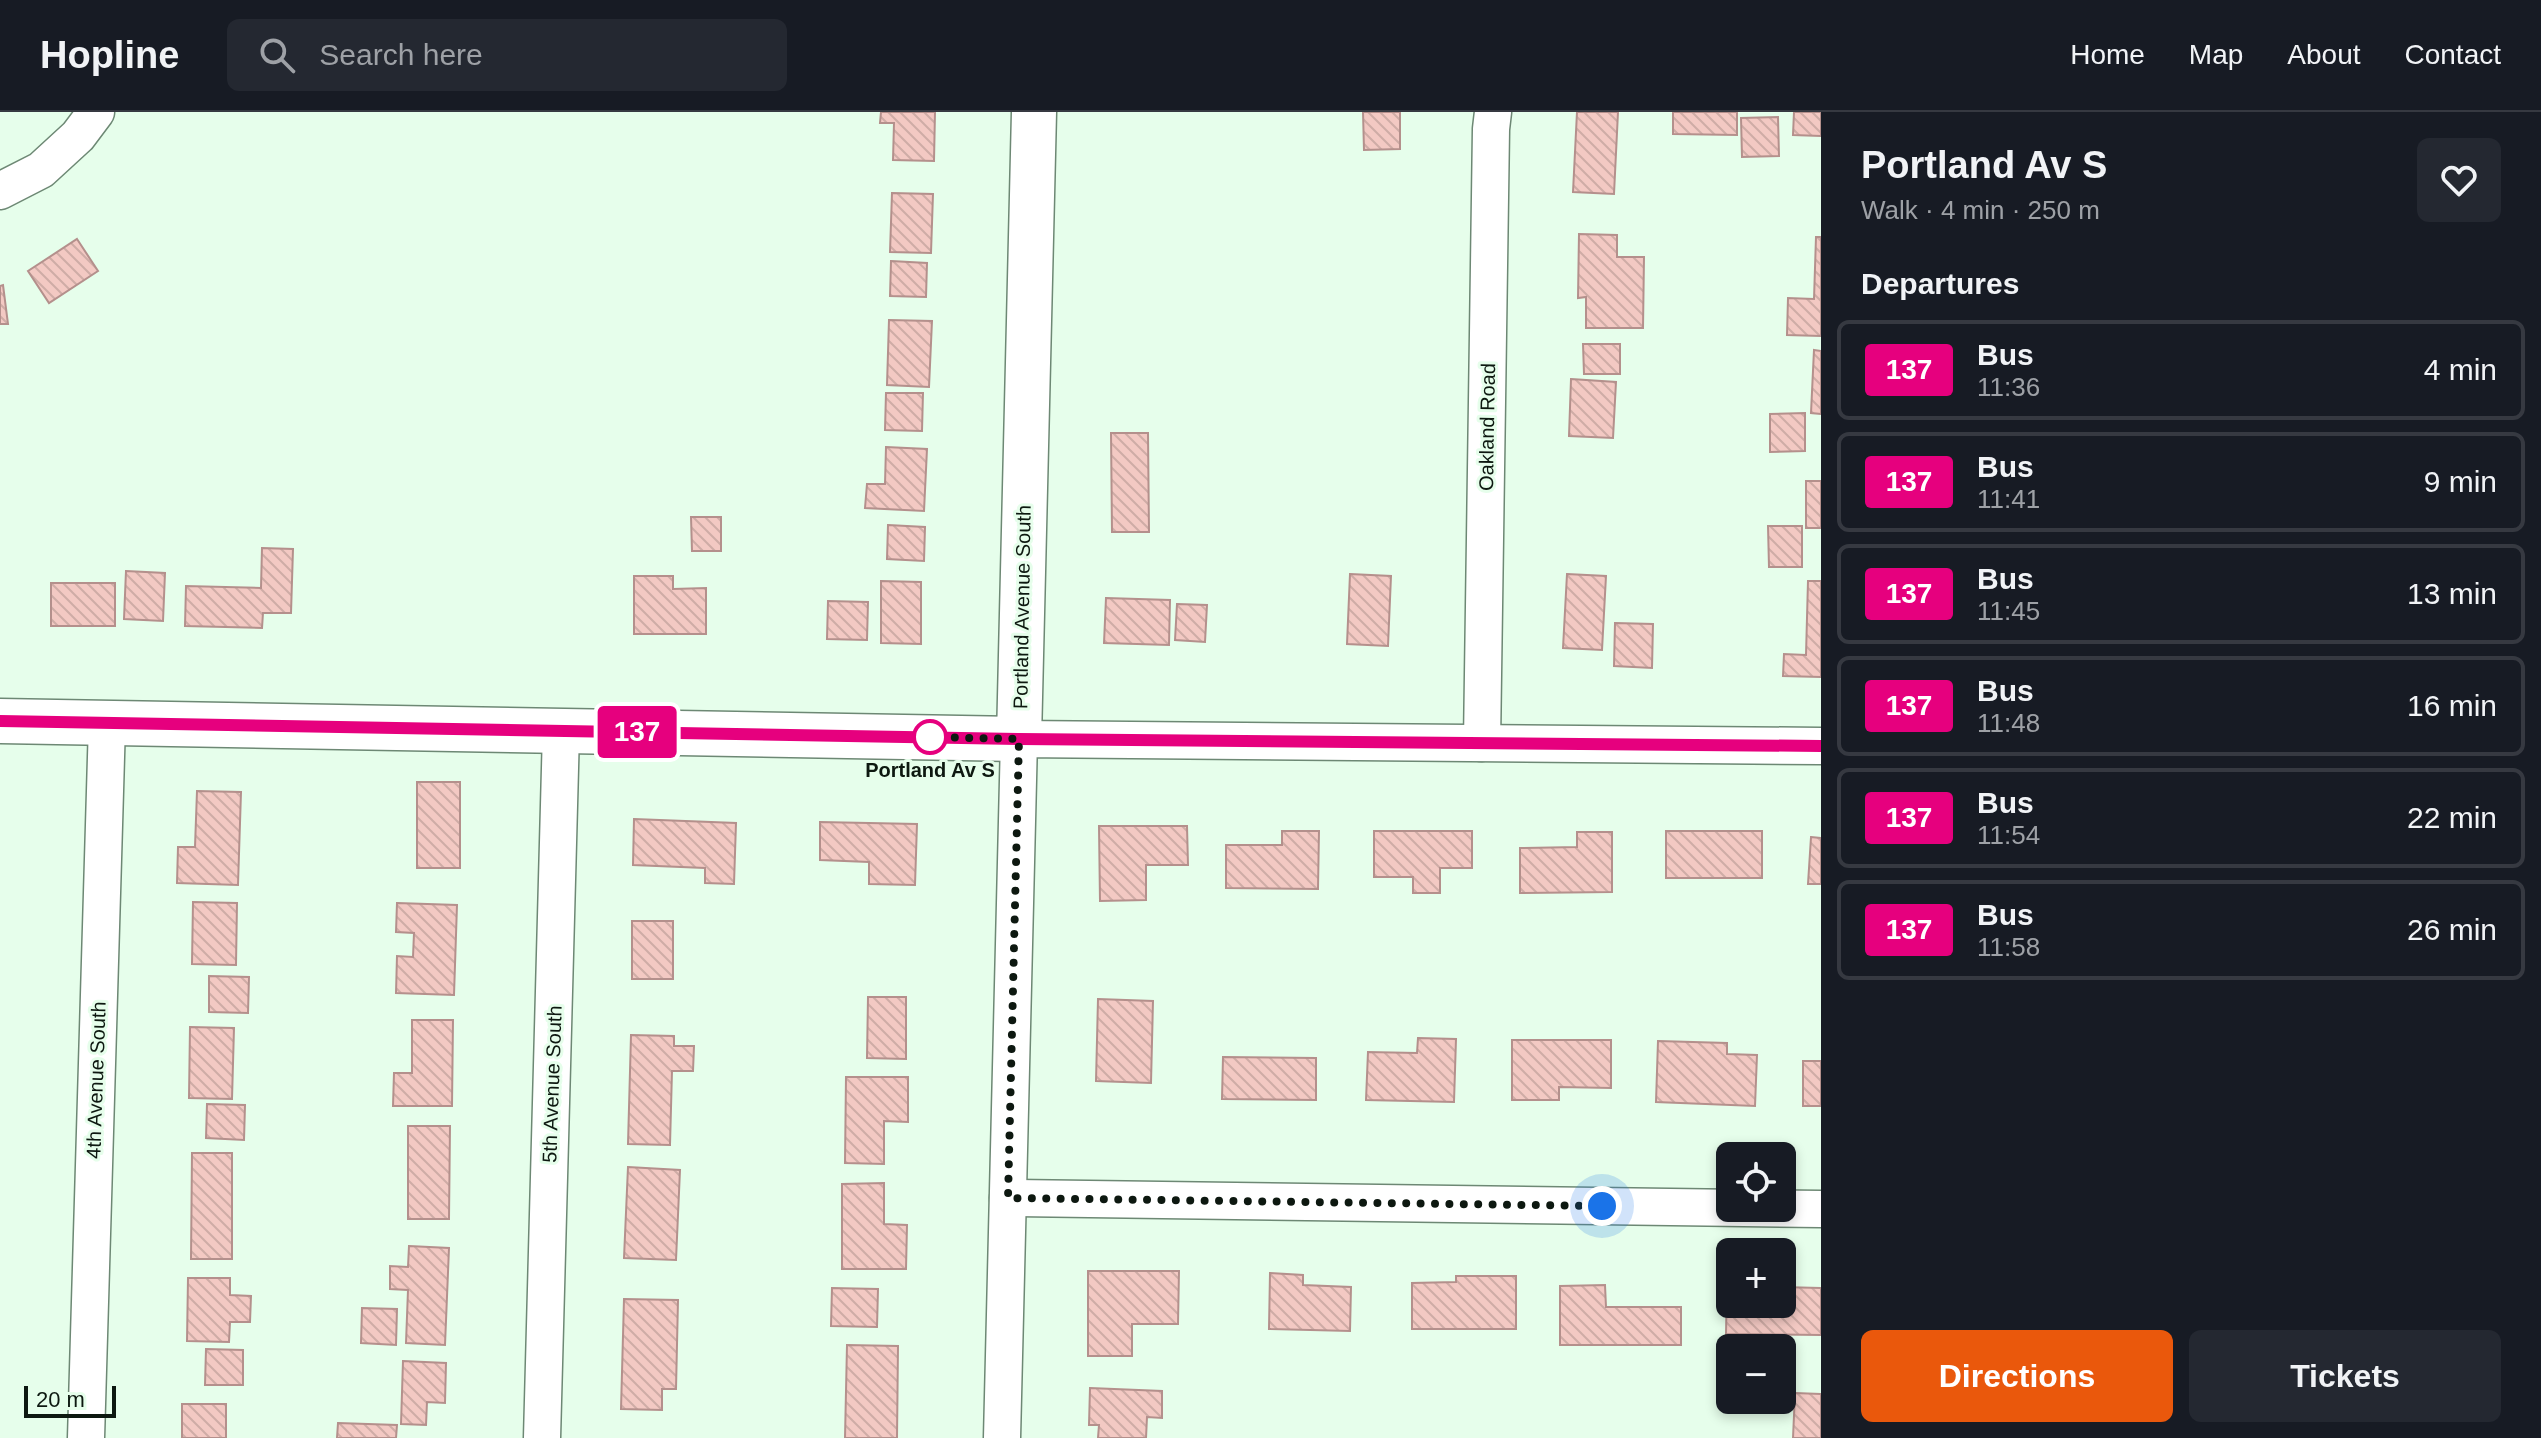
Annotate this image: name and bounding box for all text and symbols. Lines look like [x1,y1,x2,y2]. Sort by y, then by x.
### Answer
search box [227,19,787,91]
icon: search [255,33,299,77]
text: Hopline [40,34,179,76]
text: Search here [319,38,483,71]
text: Home [2070,39,2145,70]
text: Map [2189,39,2243,70]
text: About [2287,39,2361,70]
text: Contact [2405,39,2501,70]
button: heart [2417,138,2501,222]
text: Portland Av S [1861,144,2107,186]
text: Walk · 4 min · 250 m [1861,195,2100,225]
text: Departures [1861,267,2019,300]
text: Bus [1977,338,2034,371]
text: 4 min [2424,353,2497,386]
text: 137 [1886,354,1932,385]
street label: Oakland Road [1475,363,1499,491]
text: 11:36 [1977,372,2040,402]
text: Bus [1977,450,2034,483]
text: 9 min [2424,465,2497,498]
text: 137 [1886,466,1932,497]
text: 11:41 [1977,484,2040,514]
street label: Portland Avenue South [1009,505,1035,709]
text: Bus [1977,562,2034,595]
text: 13 min [2407,577,2497,610]
text: 137 [1886,578,1932,609]
text: 11:45 [1977,596,2040,626]
text: Bus [1977,674,2034,707]
text: 16 min [2407,689,2497,722]
text: 137 [1886,690,1932,721]
line badge: 137 [591,706,683,758]
text: 11:48 [1977,708,2040,738]
text: 137 [614,716,660,747]
marker: Portland Av S [913,720,947,754]
place label: Portland Av S [865,759,995,781]
text: Bus [1977,786,2034,819]
text: 22 min [2407,801,2497,834]
text: 137 [1886,802,1932,833]
text: 11:54 [1977,820,2040,850]
text: Bus [1977,898,2034,931]
text: 26 min [2407,913,2497,946]
text: 137 [1886,914,1932,945]
text: 11:58 [1977,932,2040,962]
street label: 4th Avenue South [82,1001,110,1159]
street label: 5th Avenue South [538,1005,566,1163]
map controls [1716,1142,1796,1414]
button: locate [1716,1142,1796,1222]
your location [1582,1186,1622,1226]
button: + [1716,1238,1796,1318]
button: Directions [1861,1330,2173,1422]
button: Tickets [2189,1330,2501,1422]
button: − [1716,1334,1796,1414]
scale bar [24,1382,116,1418]
text: 20 m [36,1387,85,1412]

